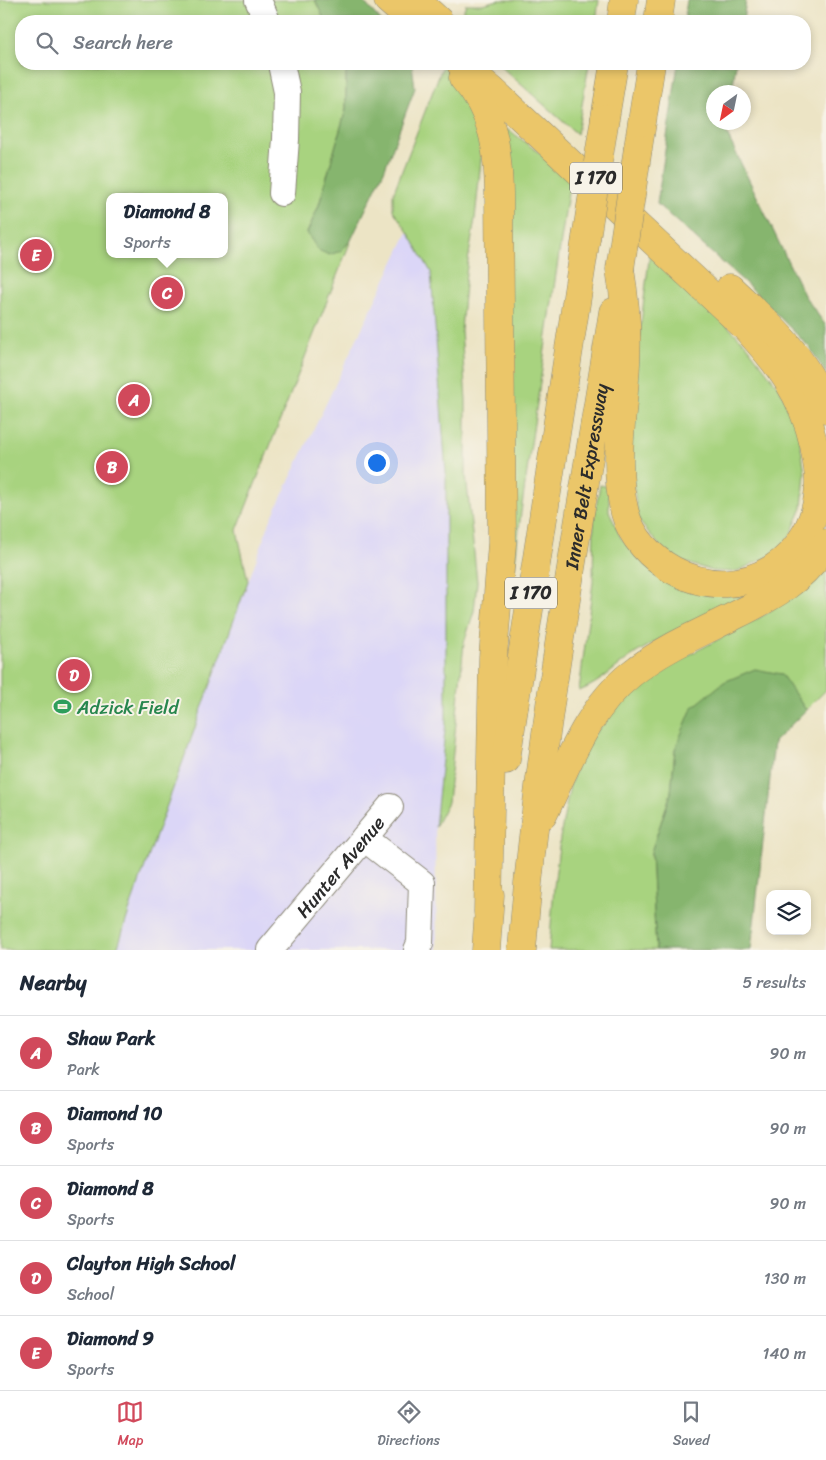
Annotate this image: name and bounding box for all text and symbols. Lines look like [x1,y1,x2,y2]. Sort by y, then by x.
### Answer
search box [15,15,811,70]
text: Search here [73,26,173,59]
icon: search [33,29,61,57]
north arrow [706,85,751,130]
road number: I 170 [570,162,622,194]
popup [106,193,228,258]
text: Diamond 8 [124,195,210,228]
text: Sports [124,228,171,257]
pin: E [20,236,52,274]
pin: C [151,274,183,312]
pin: A [118,381,150,419]
street label: Inner Belt Expressway [555,381,618,573]
pin: B [96,448,128,486]
your location [364,450,390,476]
road number: I 170 [505,578,557,608]
pin: D [58,656,90,694]
place label: Adzick Field [76,691,180,724]
sports icon: Adzick Field [53,697,73,717]
street label: Hunter Avenue [287,808,394,925]
map controls [766,890,811,935]
button: layers [766,890,811,935]
text: Nearby [20,964,86,1002]
text: 5 results [742,968,806,997]
text: Shaw Park [67,1022,155,1055]
text: A [31,1039,41,1068]
text: 90 m [770,1039,806,1068]
text: Park [67,1055,100,1084]
text: Diamond 10 [67,1097,163,1130]
text: B [31,1114,41,1143]
text: 90 m [770,1114,806,1143]
text: Sports [67,1130,114,1159]
text: Diamond 8 [67,1172,154,1205]
text: C [31,1189,41,1218]
text: 90 m [770,1189,806,1218]
text: Sports [67,1205,114,1234]
text: Clayton High School [67,1247,235,1280]
text: D [31,1264,41,1293]
text: 130 m [764,1264,806,1293]
text: School [67,1280,114,1309]
text: Diamond 9 [67,1322,154,1355]
text: E [32,1339,40,1368]
text: 140 m [763,1339,806,1368]
text: Sports [67,1355,114,1384]
tab: Map [116,1398,144,1453]
tab: Directions [377,1398,440,1453]
tab: Saved [673,1398,710,1453]

